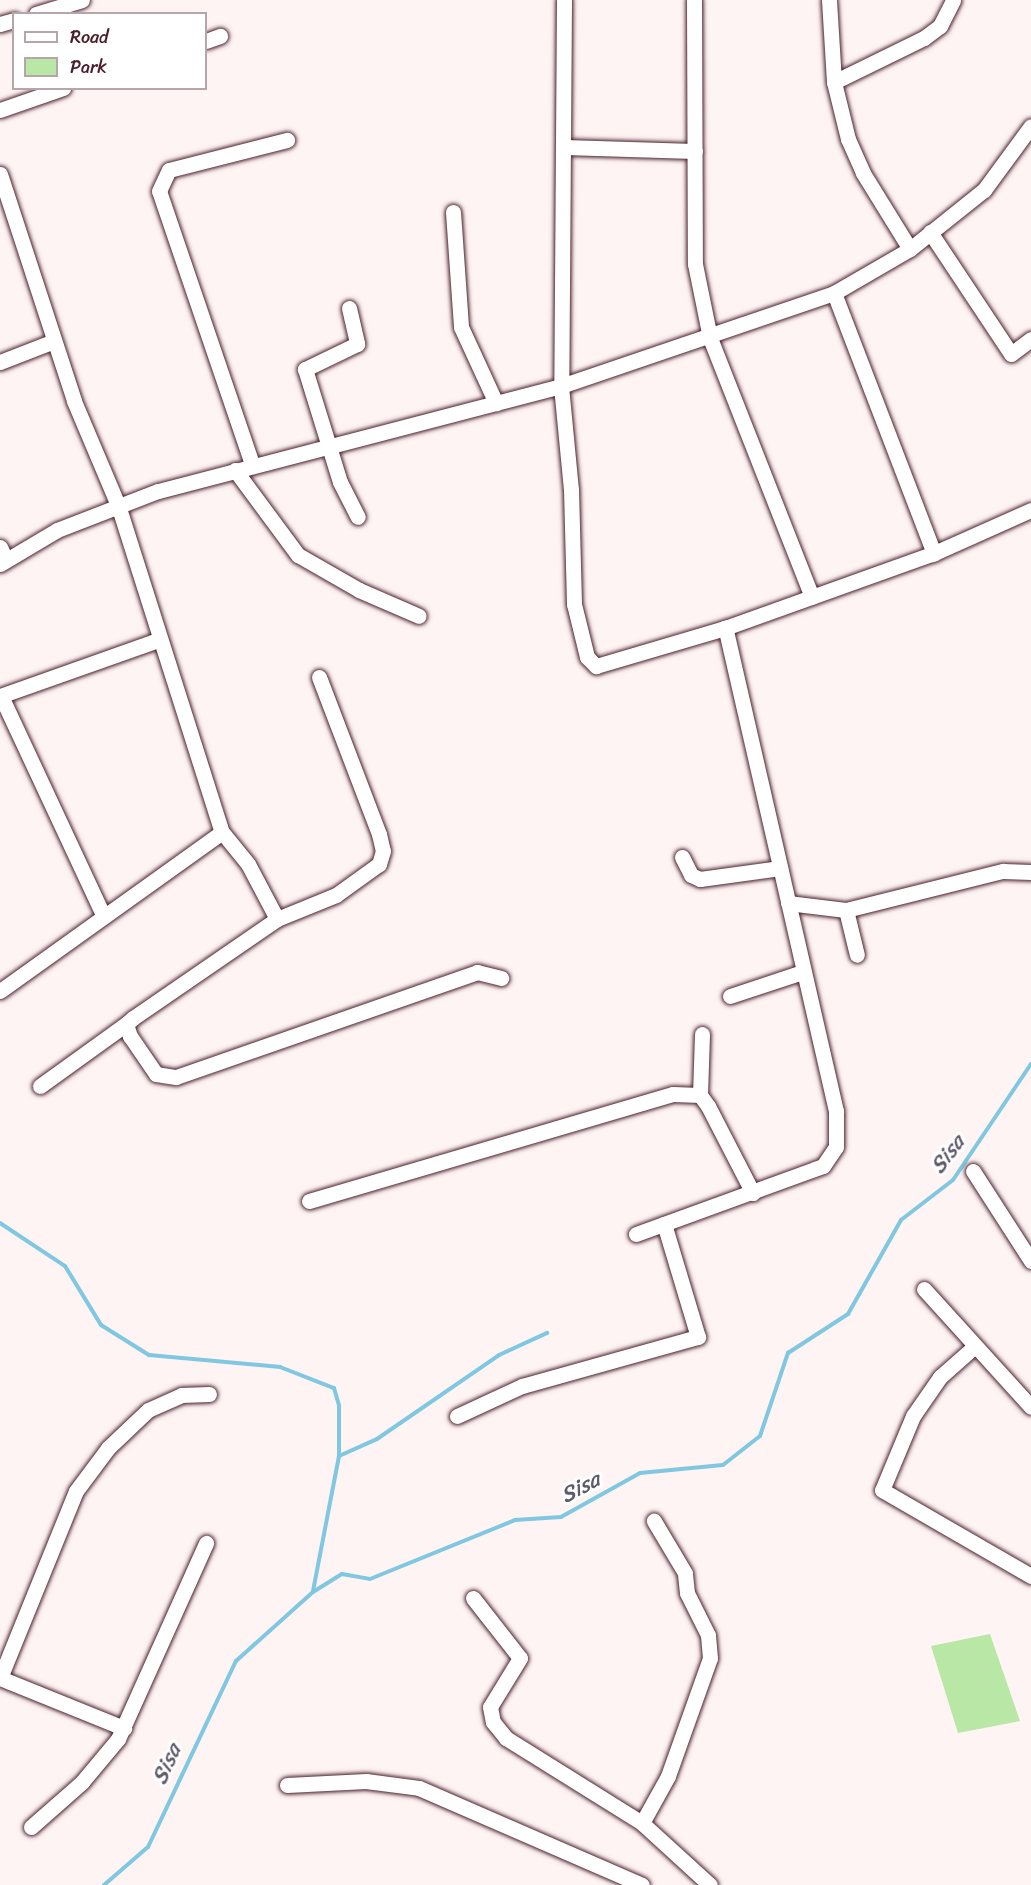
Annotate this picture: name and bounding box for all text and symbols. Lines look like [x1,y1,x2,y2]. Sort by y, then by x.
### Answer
legend [12,12,207,90]
text: Road [70,21,109,53]
text: Park [70,51,107,83]
water label: Sisa [924,1130,970,1178]
water label: Sisa [556,1466,604,1508]
water label: Sisa [146,1740,186,1788]

